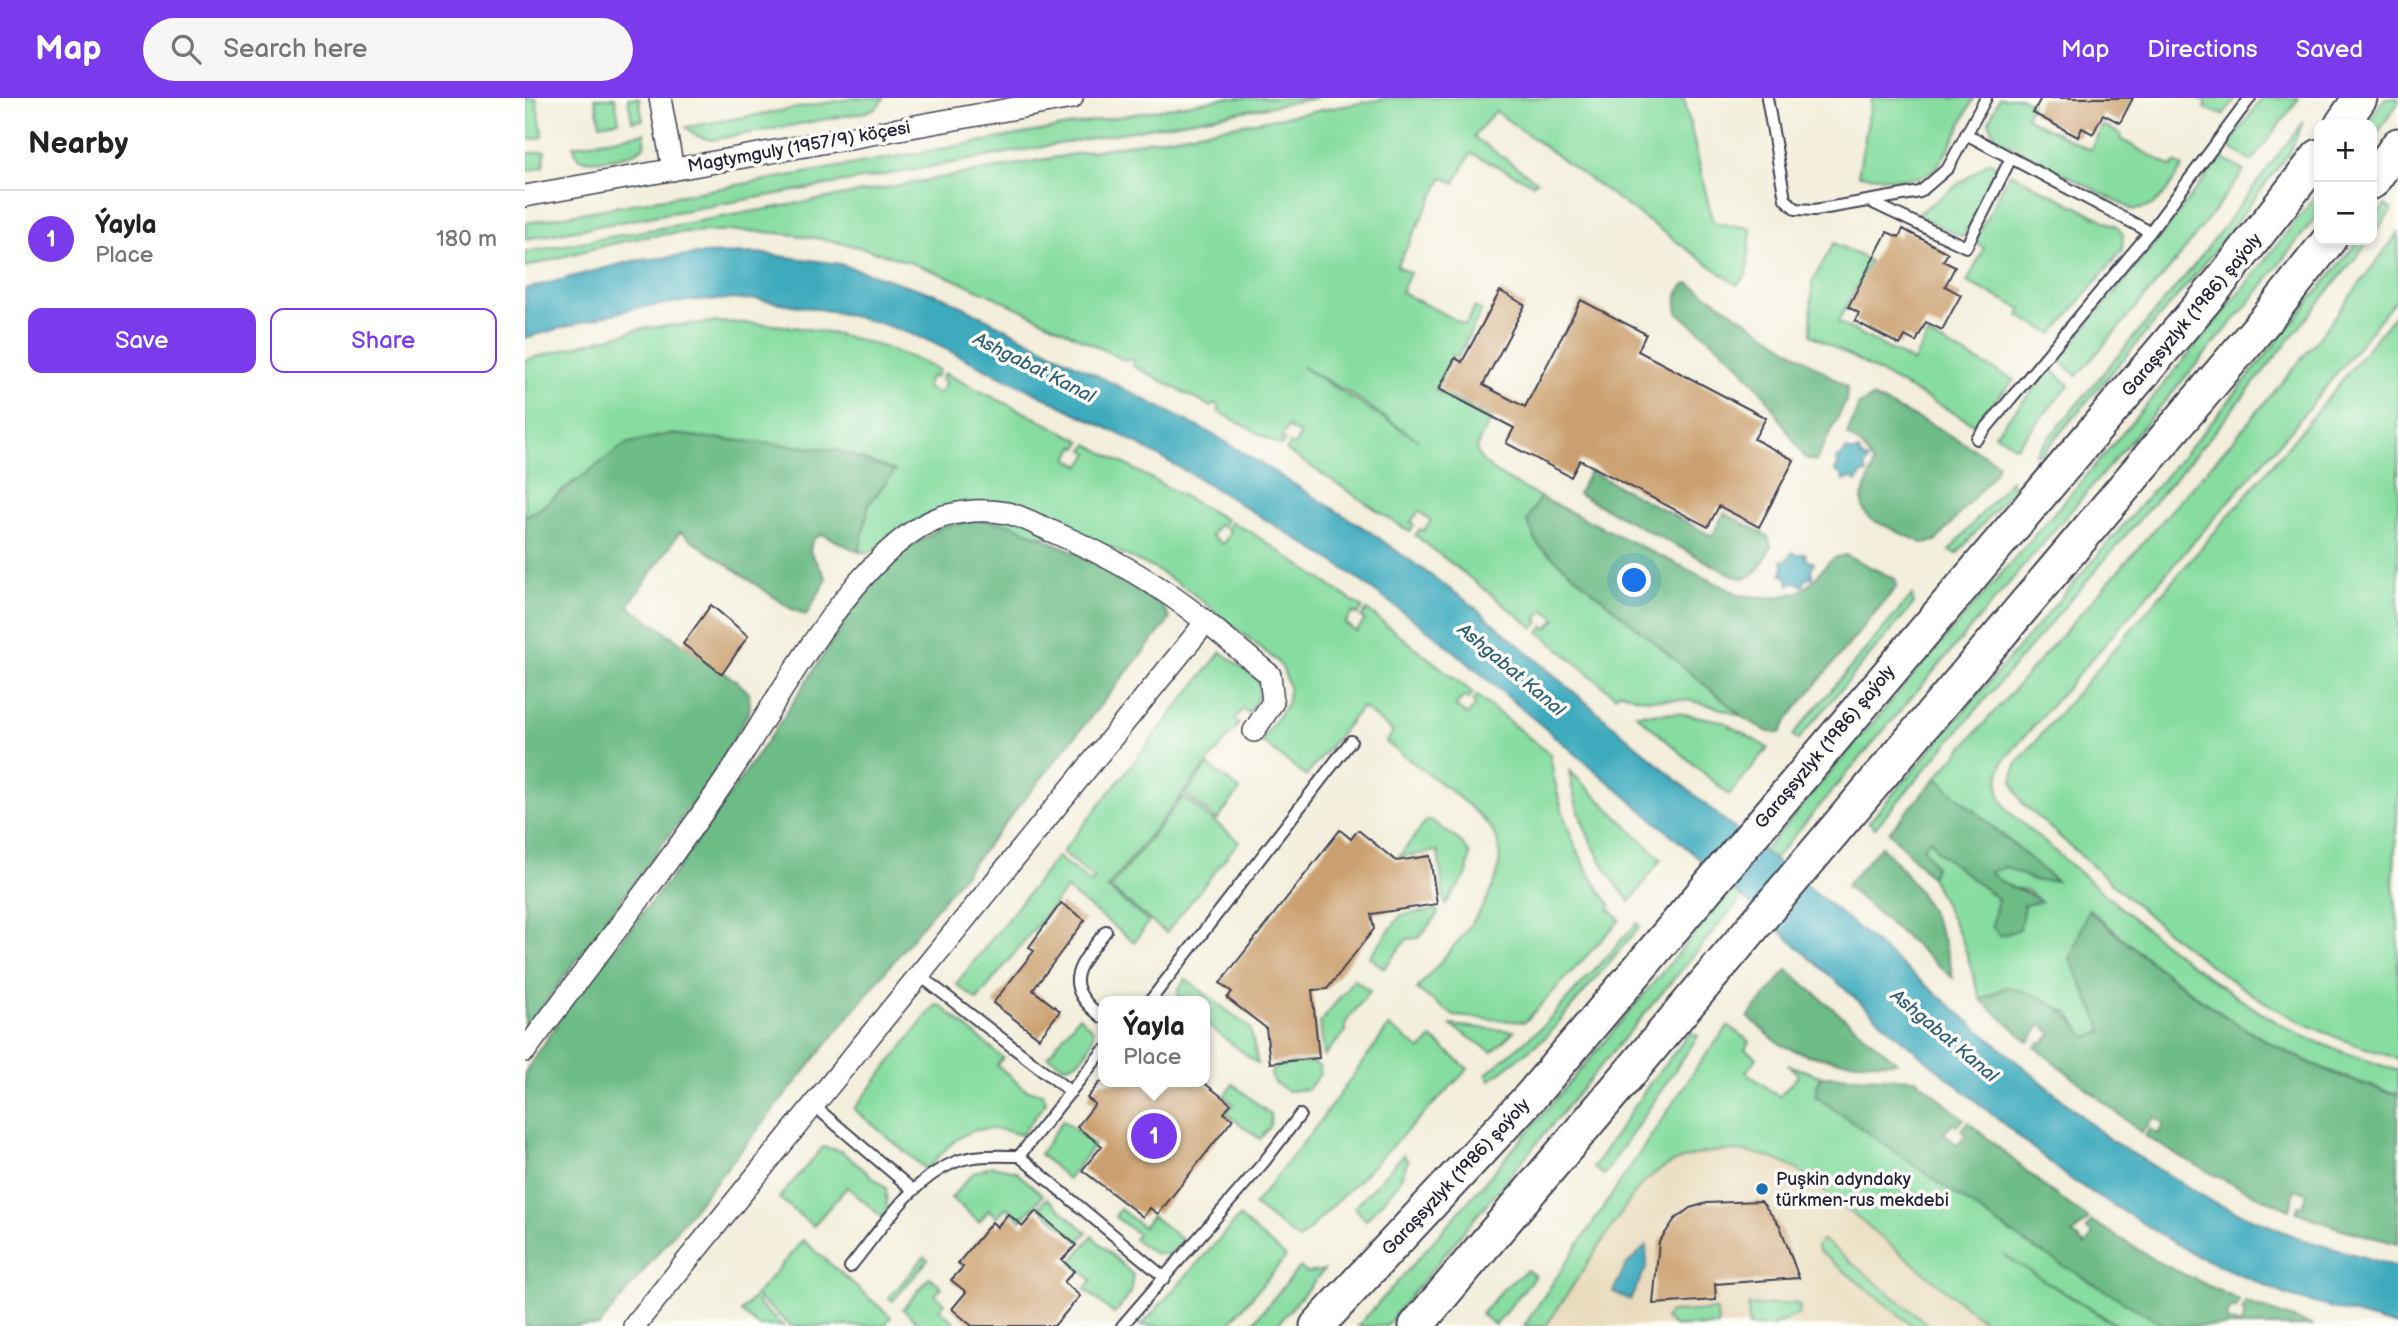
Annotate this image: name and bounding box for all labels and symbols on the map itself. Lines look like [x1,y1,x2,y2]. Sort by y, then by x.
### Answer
street label: Magtymguly (1957/9) köçesi [686,117,912,177]
street label: Garaşsyzlyk (1986) şaýoly [2118,228,2267,401]
water label: Ashgabat Kanal [969,327,1099,409]
your location [1617,563,1651,597]
water label: Ashgabat Kanal [1452,618,1570,722]
street label: Garaşsyzlyk (1986) şaýoly [1751,660,1900,833]
water label: Ashgabat Kanal [1885,984,2003,1088]
street label: Garaşsyzlyk (1986) şaýoly [1378,1094,1535,1260]
pin: 1 [1131,1110,1177,1162]
place label: Puşkin adyndaky türkmen-rus mekdebi [1776,1169,1949,1211]
marker: Puşkin adyndaky türkmen-rus mekdebi [1754,1181,1770,1197]

